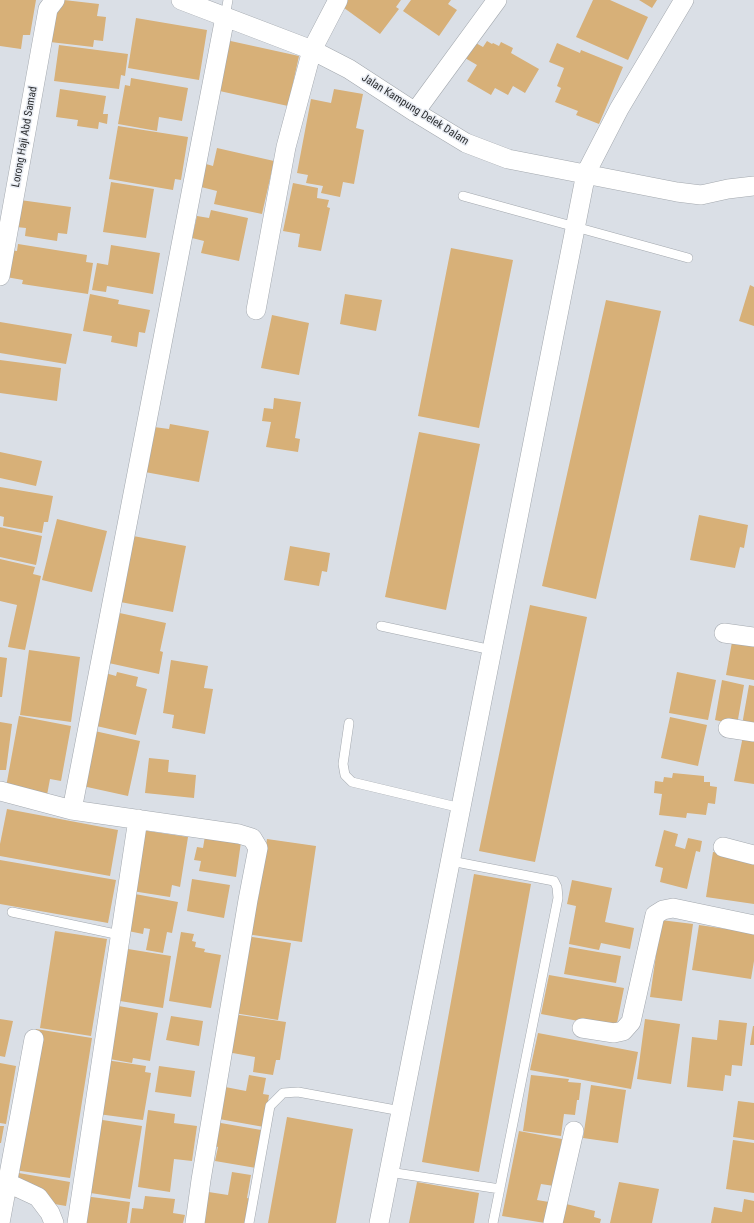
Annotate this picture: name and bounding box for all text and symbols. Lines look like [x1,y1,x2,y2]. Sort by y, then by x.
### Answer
street label: Jalan Kampung Delek Dalam [359,72,471,148]
street label: Lorong Haji Abd Samad [10,86,40,188]

